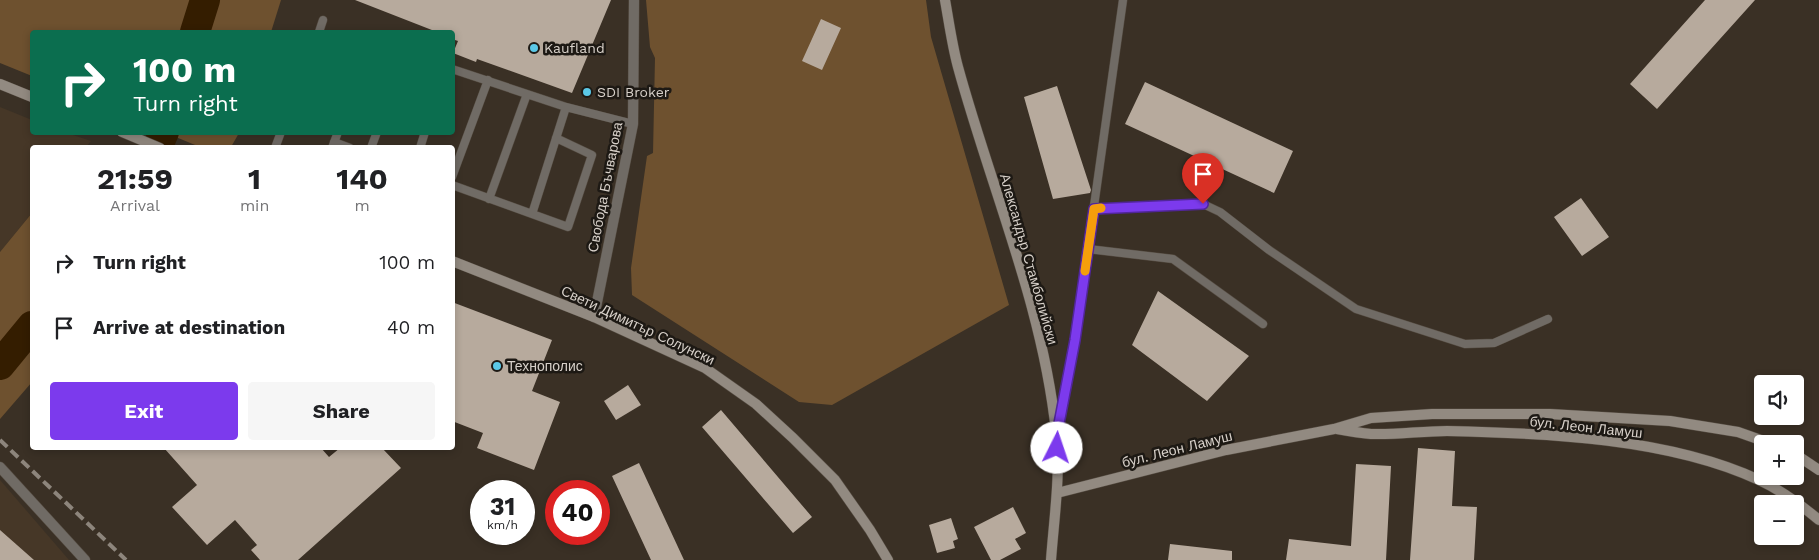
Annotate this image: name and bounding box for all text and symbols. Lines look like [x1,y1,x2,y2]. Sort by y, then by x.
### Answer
place label: Kaufland [544,40,605,56]
marker: Kaufland [528,42,540,54]
text: 100 m [133,49,236,91]
icon: right [50,50,115,115]
place label: SDI Broker [597,84,670,100]
marker: SDI Broker [581,86,593,98]
text: Turn right [133,91,238,116]
street label: Свобода Бъчварова [585,120,626,253]
pin [1182,153,1224,204]
icon: arrive [1189,160,1217,188]
text: 21:59 [97,161,173,196]
text: 1 [248,161,261,196]
text: 140 [336,161,388,196]
street label: Александър Стамболийски [997,172,1061,346]
text: Arrival [110,196,160,215]
text: min [240,196,269,215]
text: m [355,196,370,215]
icon: right [50,249,78,277]
text: Turn right [93,251,186,274]
text: 100 m [379,251,435,274]
street label: Свети Димитър Солунски [559,282,717,368]
icon: arrive [50,314,78,342]
text: Arrive at destination [93,316,285,339]
text: 40 m [387,316,435,339]
place label: Технополис [507,358,583,374]
marker: Технополис [491,360,503,372]
map controls [1754,375,1804,545]
button: sound [1754,375,1804,425]
button: Exit [50,382,238,440]
button: Share [248,382,435,440]
street label: бул. Леон Ламуш [1529,413,1643,441]
position arrow [1030,421,1082,473]
street label: бул. Леон Ламуш [1120,428,1234,470]
button: + [1754,435,1804,485]
speed limit sign: 40 [545,480,610,545]
text: 31 [490,492,515,521]
button: − [1754,495,1804,545]
text: km/h [487,518,518,532]

